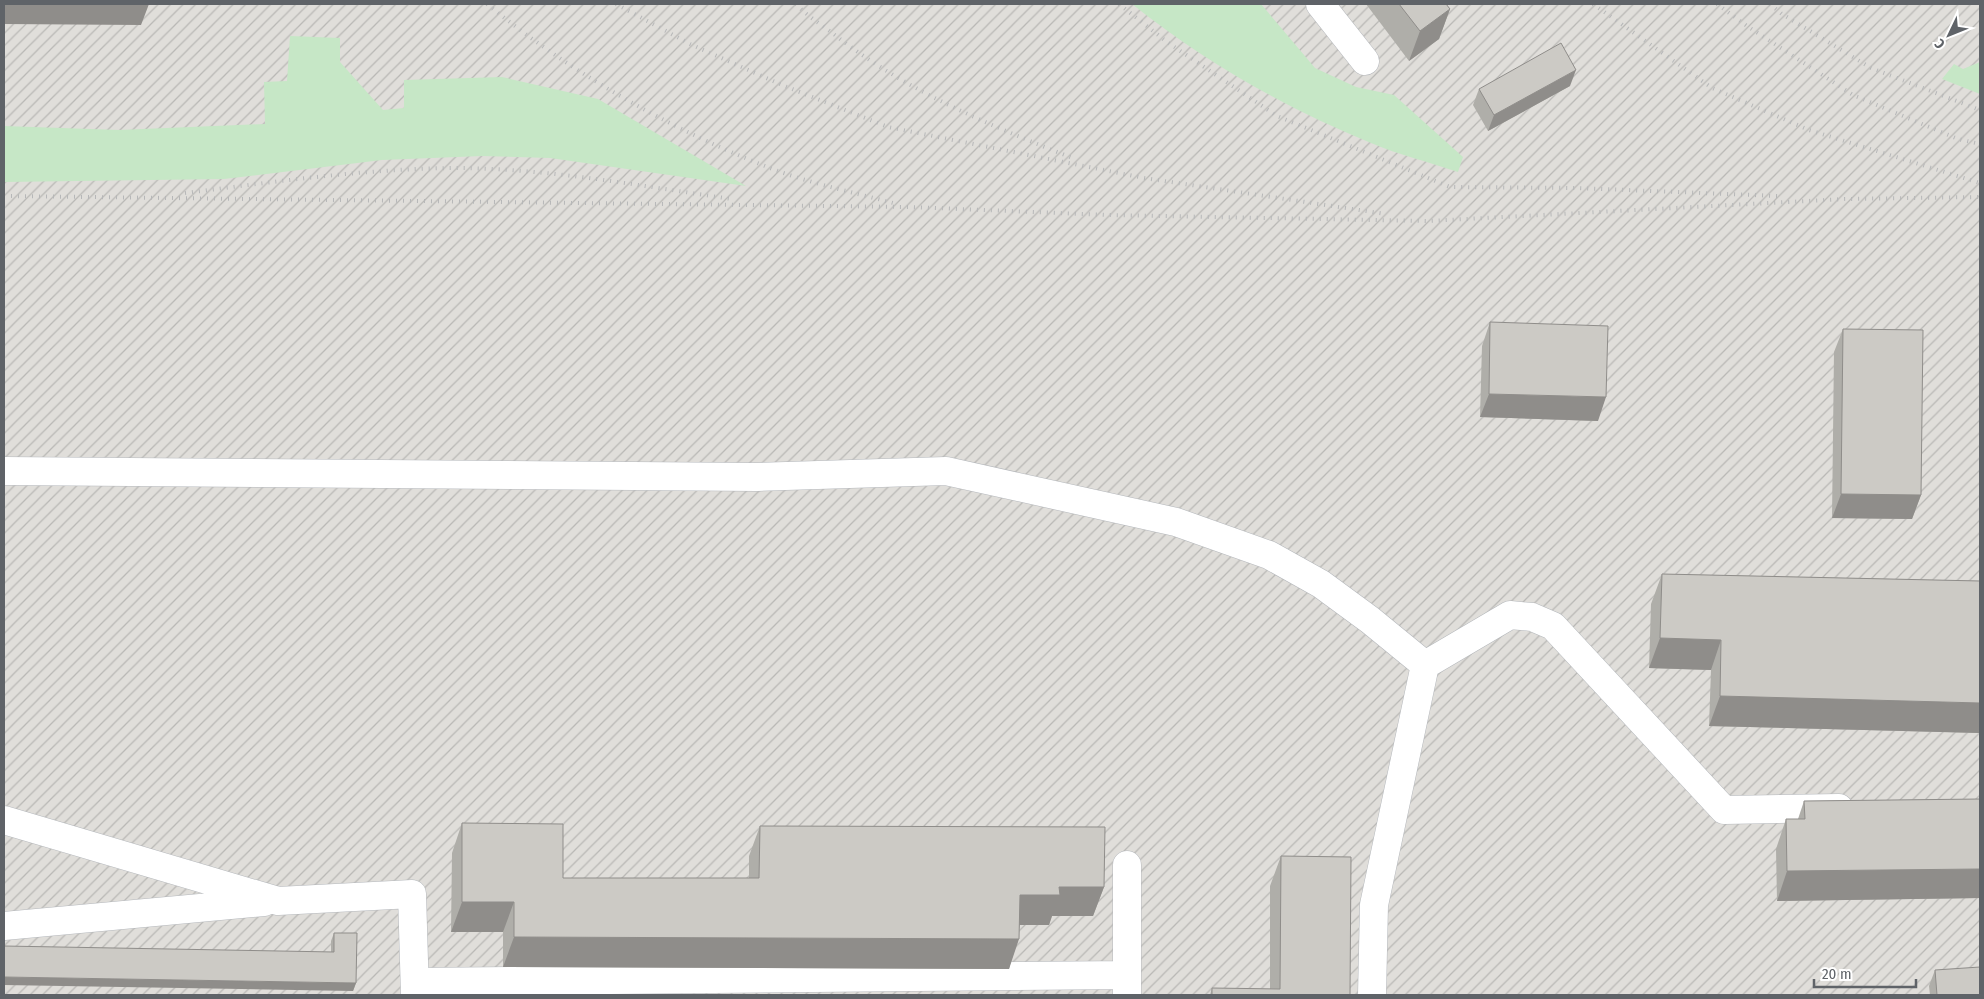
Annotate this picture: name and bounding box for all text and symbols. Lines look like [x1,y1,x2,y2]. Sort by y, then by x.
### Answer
north arrow [1924,10,1974,60]
text: С [1931,35,1949,52]
scale bar [1814,956,1916,988]
text: 20 m [1822,965,1852,983]

